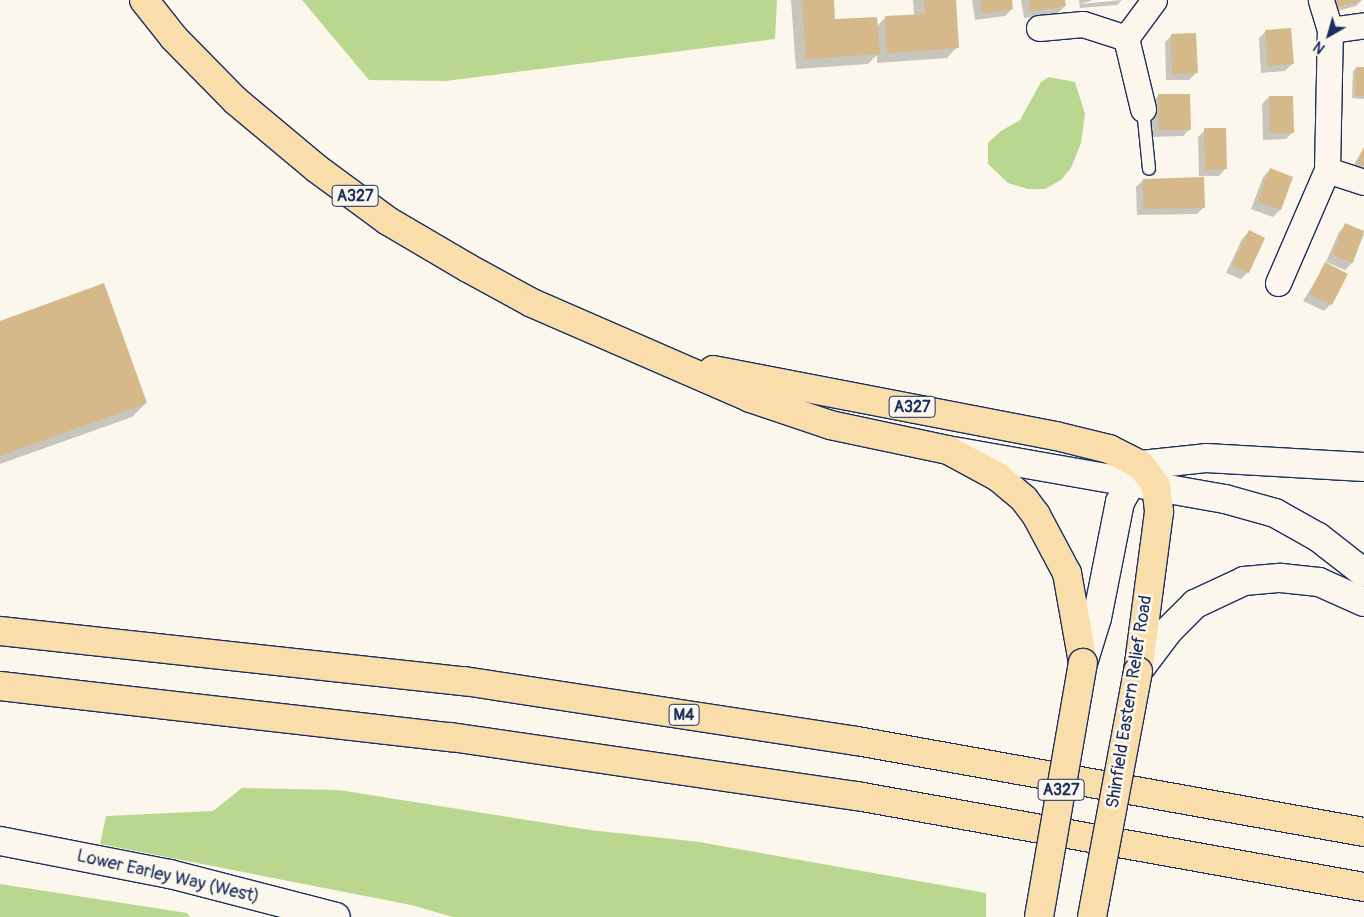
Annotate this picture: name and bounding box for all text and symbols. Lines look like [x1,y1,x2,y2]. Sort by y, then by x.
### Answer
north arrow [1304,10,1354,60]
text: N [1310,38,1328,57]
road number: A327 [331,182,379,210]
road number: A327 [888,394,936,421]
street label: Shinfield Eastern Relief Road [1102,594,1158,810]
road number: M4 [668,702,700,728]
road number: A327 [1037,776,1085,804]
street label: Lower Earley Way (West) [75,845,261,909]

